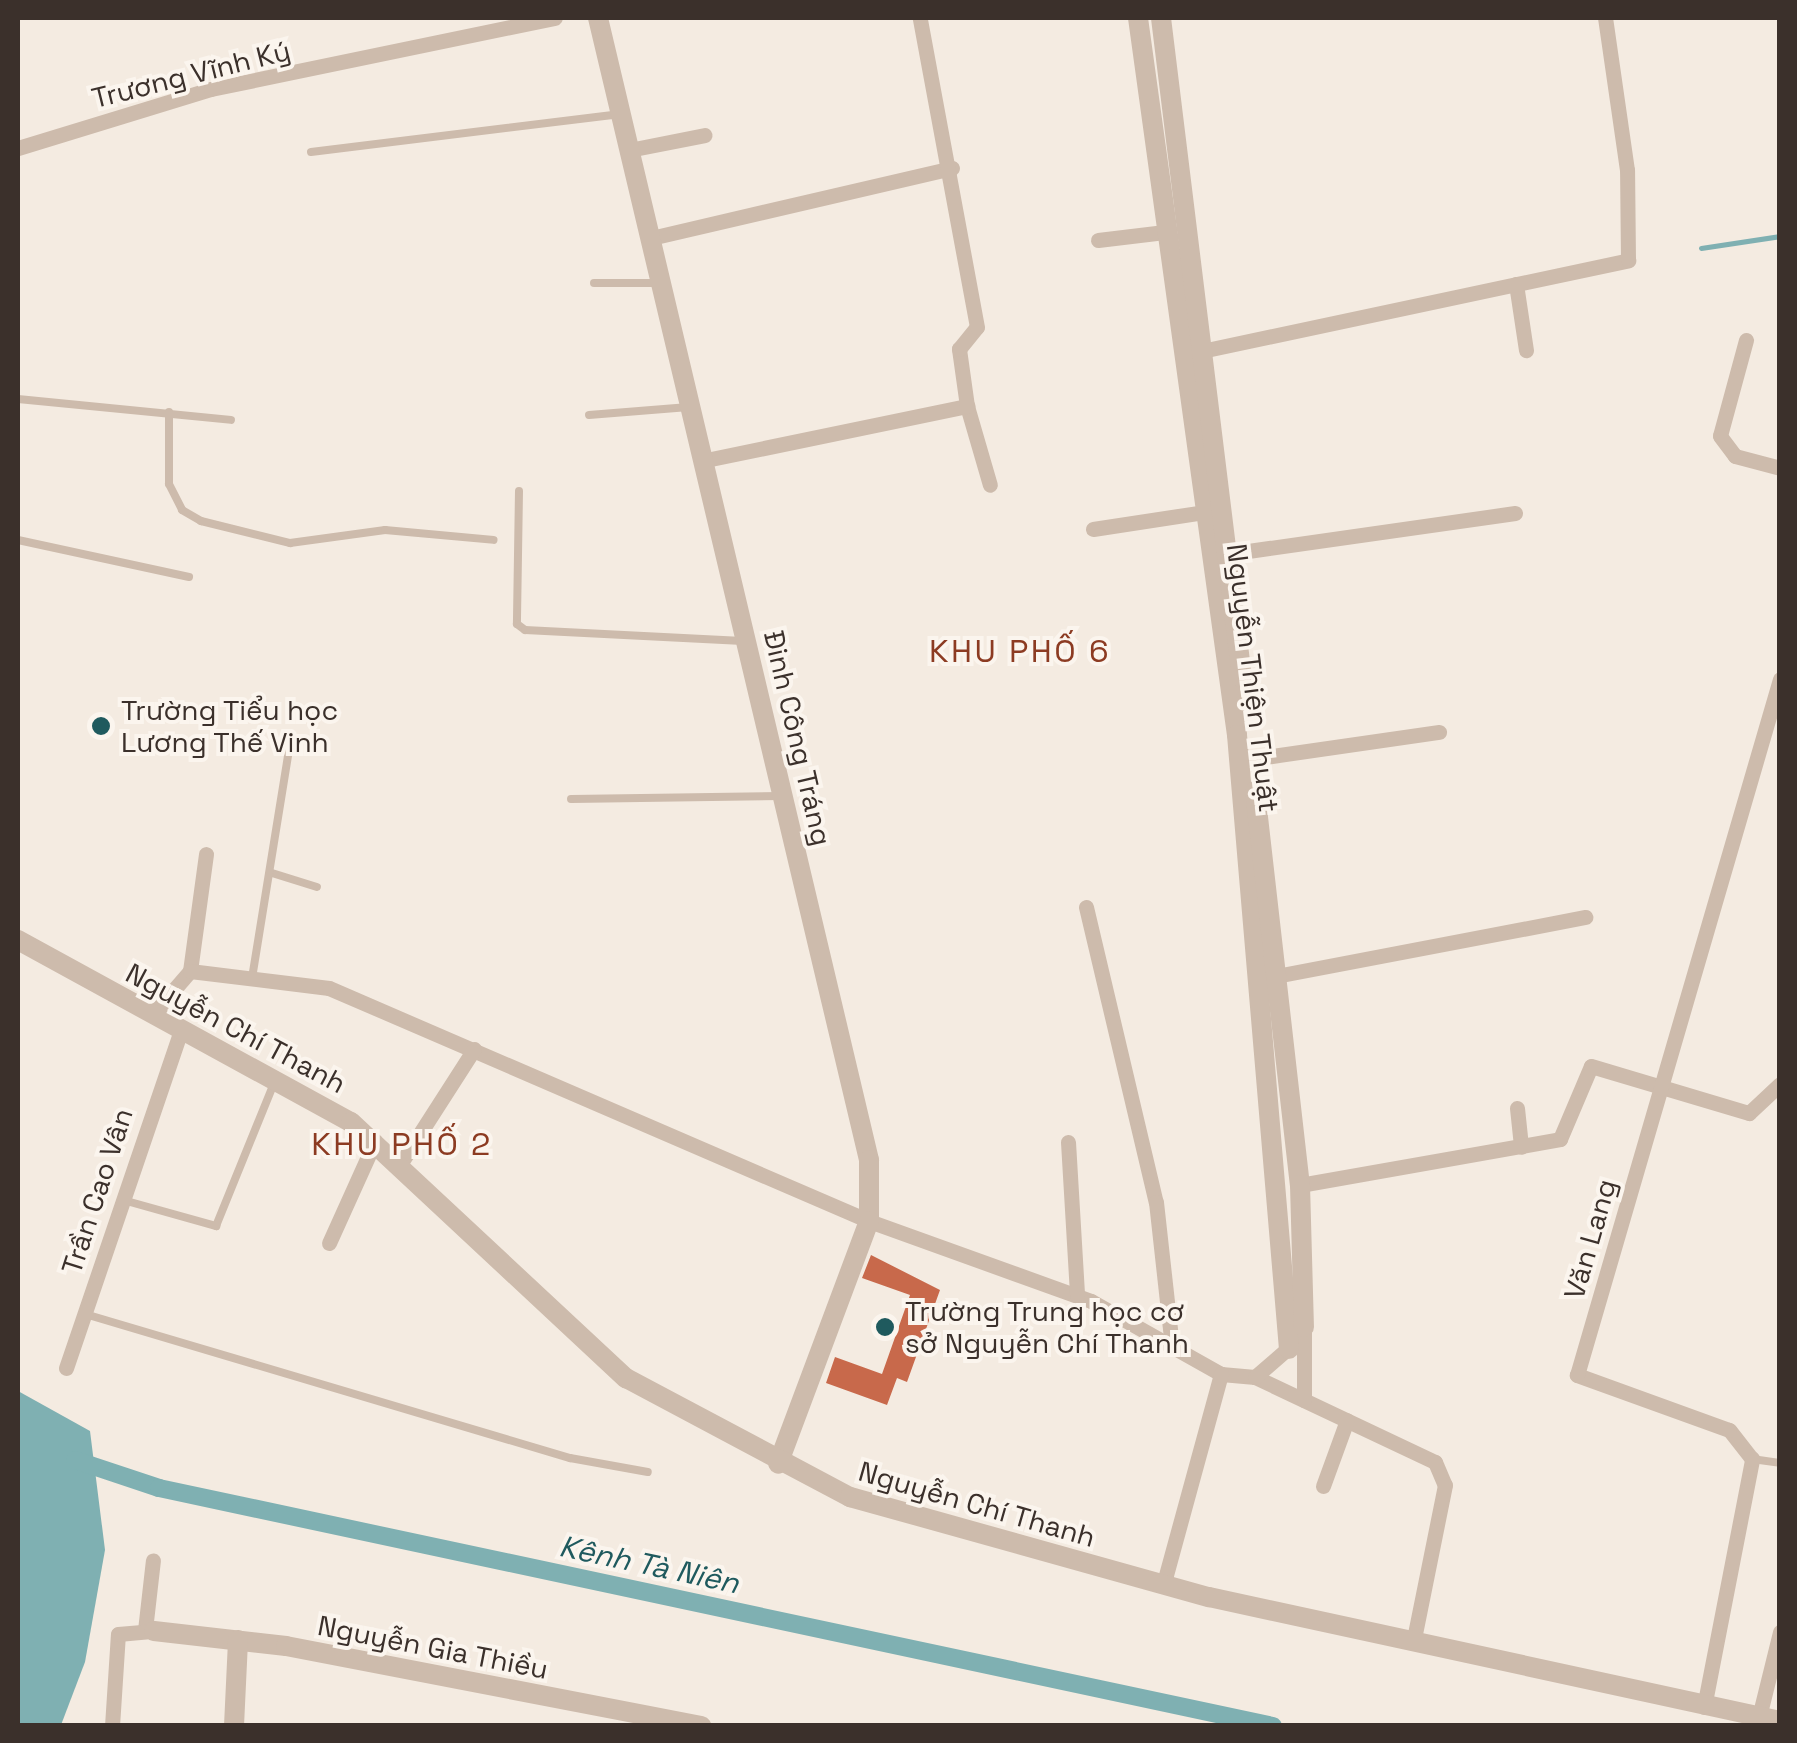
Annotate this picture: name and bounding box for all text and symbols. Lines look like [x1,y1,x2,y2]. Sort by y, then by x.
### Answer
street label: Trương Vĩnh Ký [88,33,294,115]
street label: Nguyễn Thiện Thuật [1220,541,1286,815]
street label: Đinh Công Tráng [757,627,839,849]
district label: KHU PHỐ 6 [929,632,1111,670]
place label: Trường Tiểu học Lương Thế Vinh [121,693,339,759]
marker: Trường Tiểu học Lương Thế Vinh [90,715,112,737]
street label: Nguyễn Chí Thanh [120,956,352,1100]
street label: Trần Cao Vân [54,1104,140,1278]
district label: KHU PHỐ 2 [311,1125,493,1163]
street label: Văn Lang [1557,1175,1623,1303]
place label: Trường Trung học cơ sở Nguyễn Chí Thanh [905,1294,1190,1360]
marker: Trường Trung học cơ sở Nguyễn Chí Thanh [874,1316,896,1338]
street label: Nguyễn Chí Thanh [855,1454,1099,1554]
water label: Kênh Tà Niên [556,1528,742,1602]
street label: Nguyễn Gia Thiều [315,1608,551,1686]

